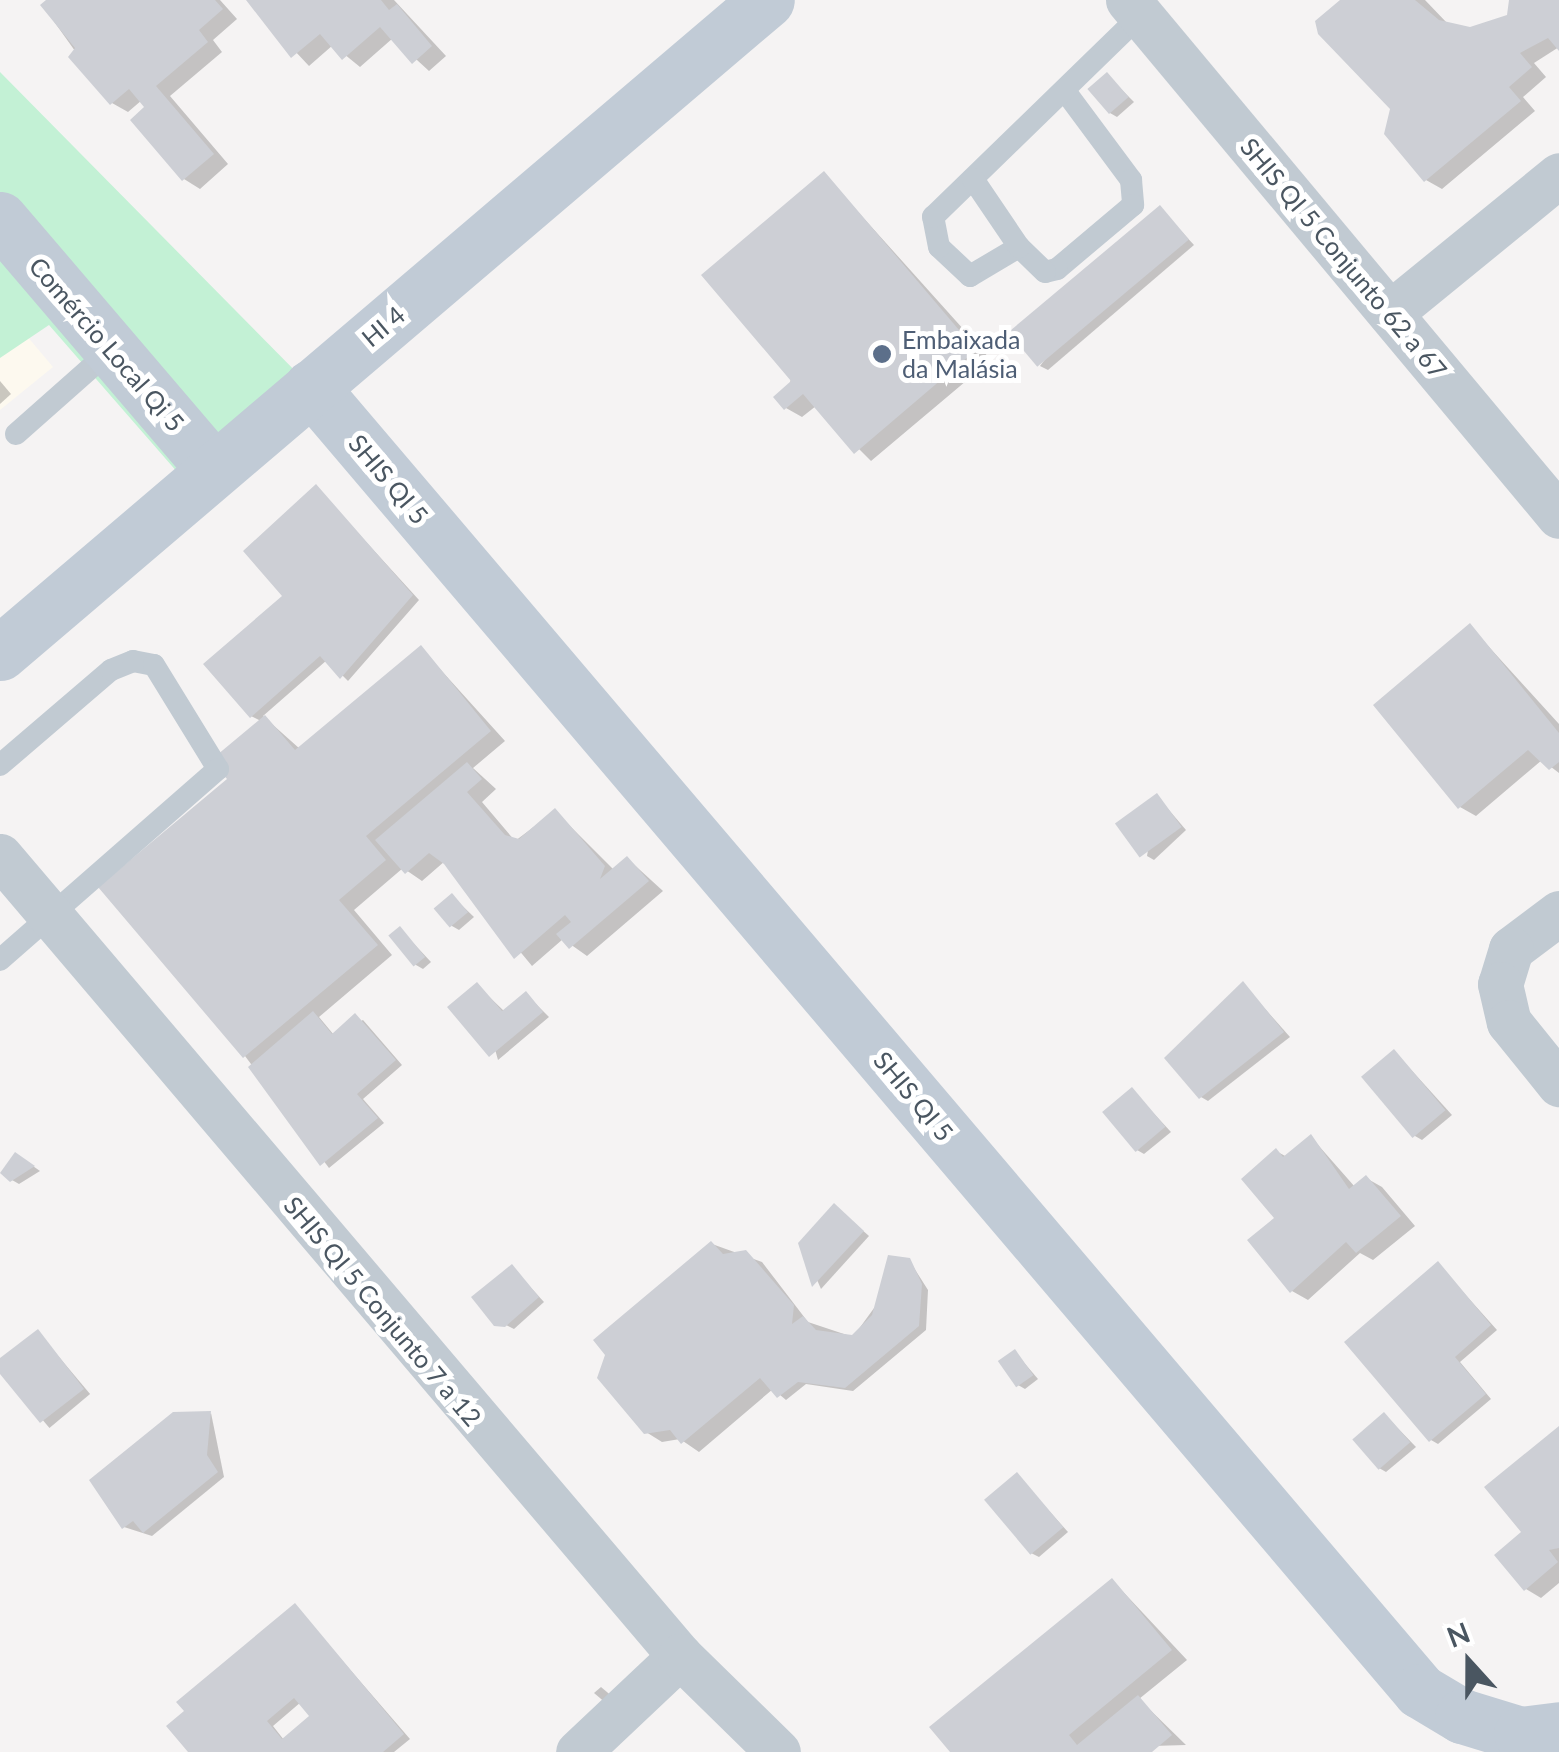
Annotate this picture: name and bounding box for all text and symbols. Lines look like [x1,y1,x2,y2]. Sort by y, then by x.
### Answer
street label: SHIS QI 5 Conjunto 62 a 67 [1235,132,1453,384]
street label: Comércio Local Qi 5 [23,251,191,437]
street label: HI 4 [355,299,411,353]
place label: Embaixada da Malásia [902,325,1020,384]
marker: Embaixada da Malásia [871,343,893,365]
street label: SHIS QI 5 [343,428,435,530]
street label: SHIS QI 5 [868,1045,960,1147]
street label: SHIS QI 5 Conjunto 7 a 12 [278,1190,488,1432]
north arrow [1419,1612,1519,1712]
text: N [1442,1614,1474,1654]

